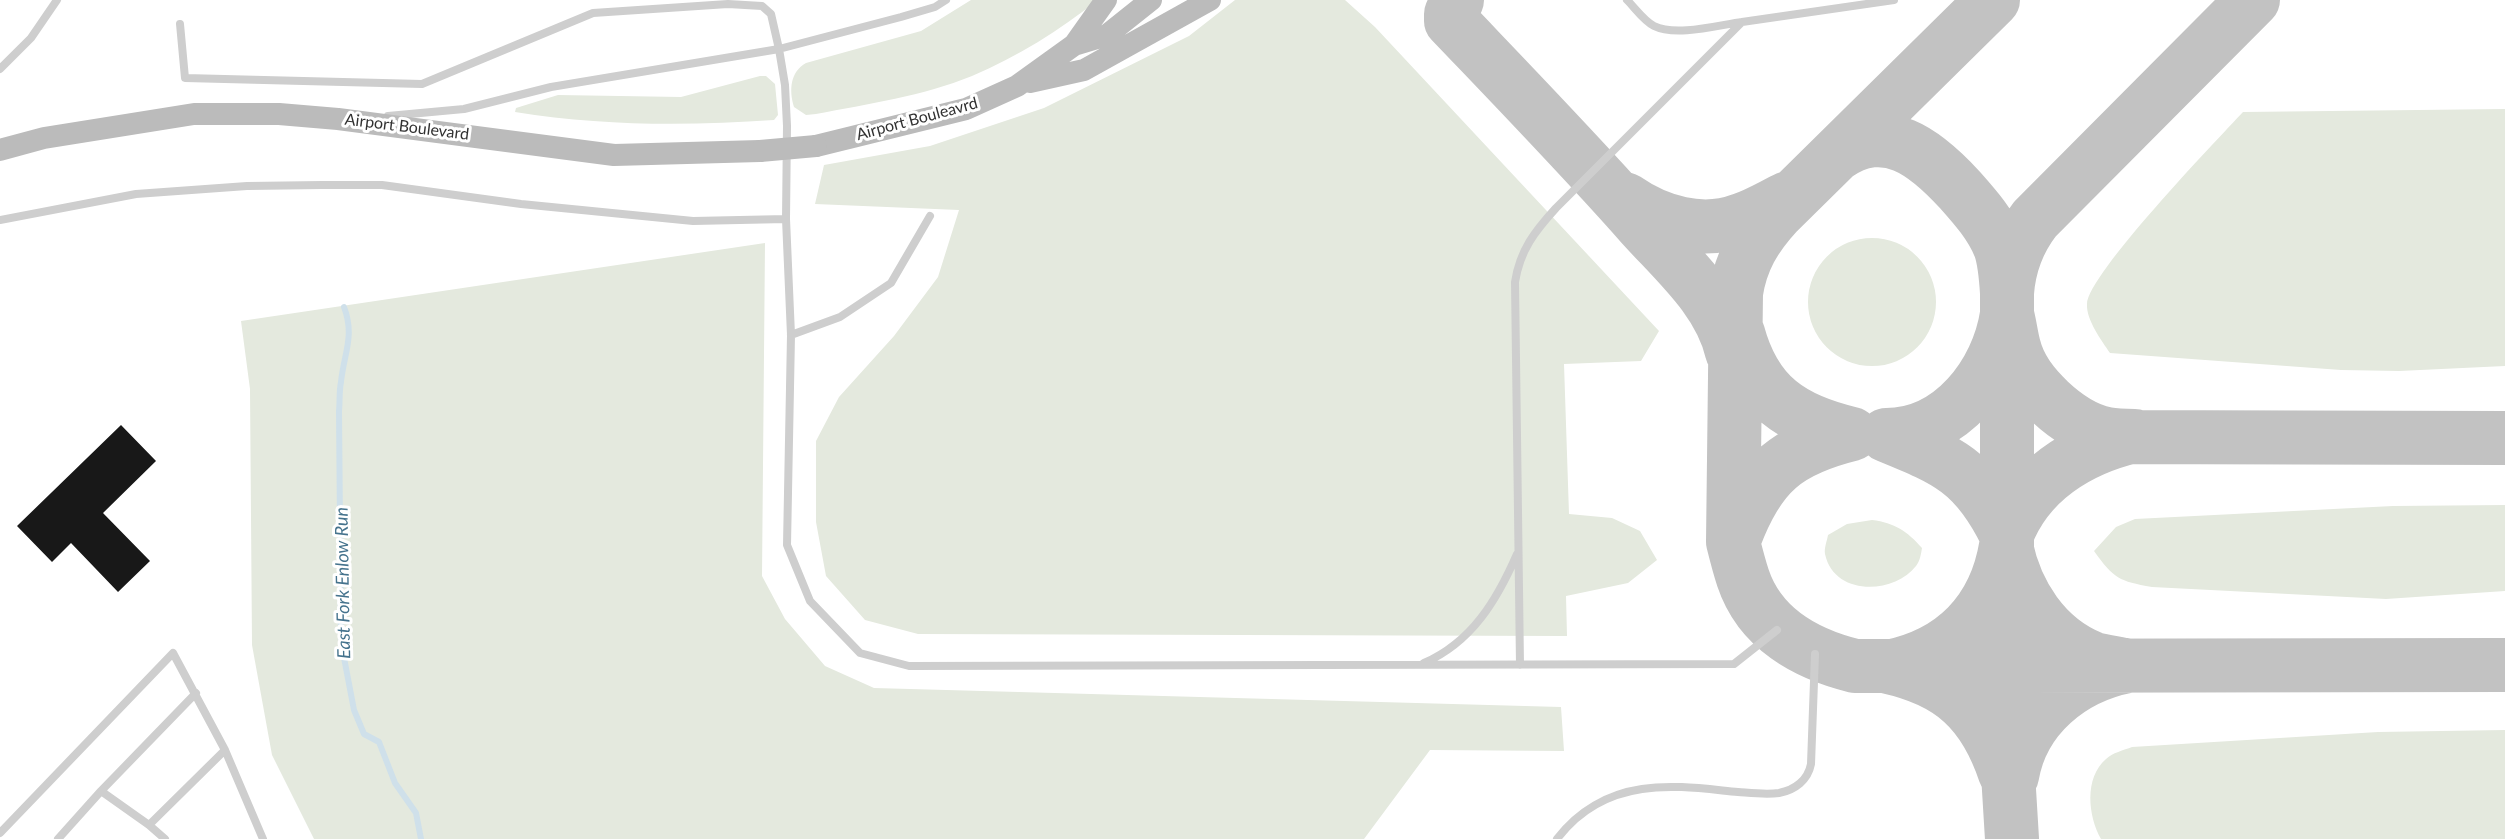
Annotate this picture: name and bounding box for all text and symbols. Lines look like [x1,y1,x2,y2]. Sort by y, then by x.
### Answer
street label: Airport Bouleavrd [854,94,980,144]
street label: Airport Boulevard [344,110,470,144]
water label: East Fork Enlow Run [331,507,355,659]

